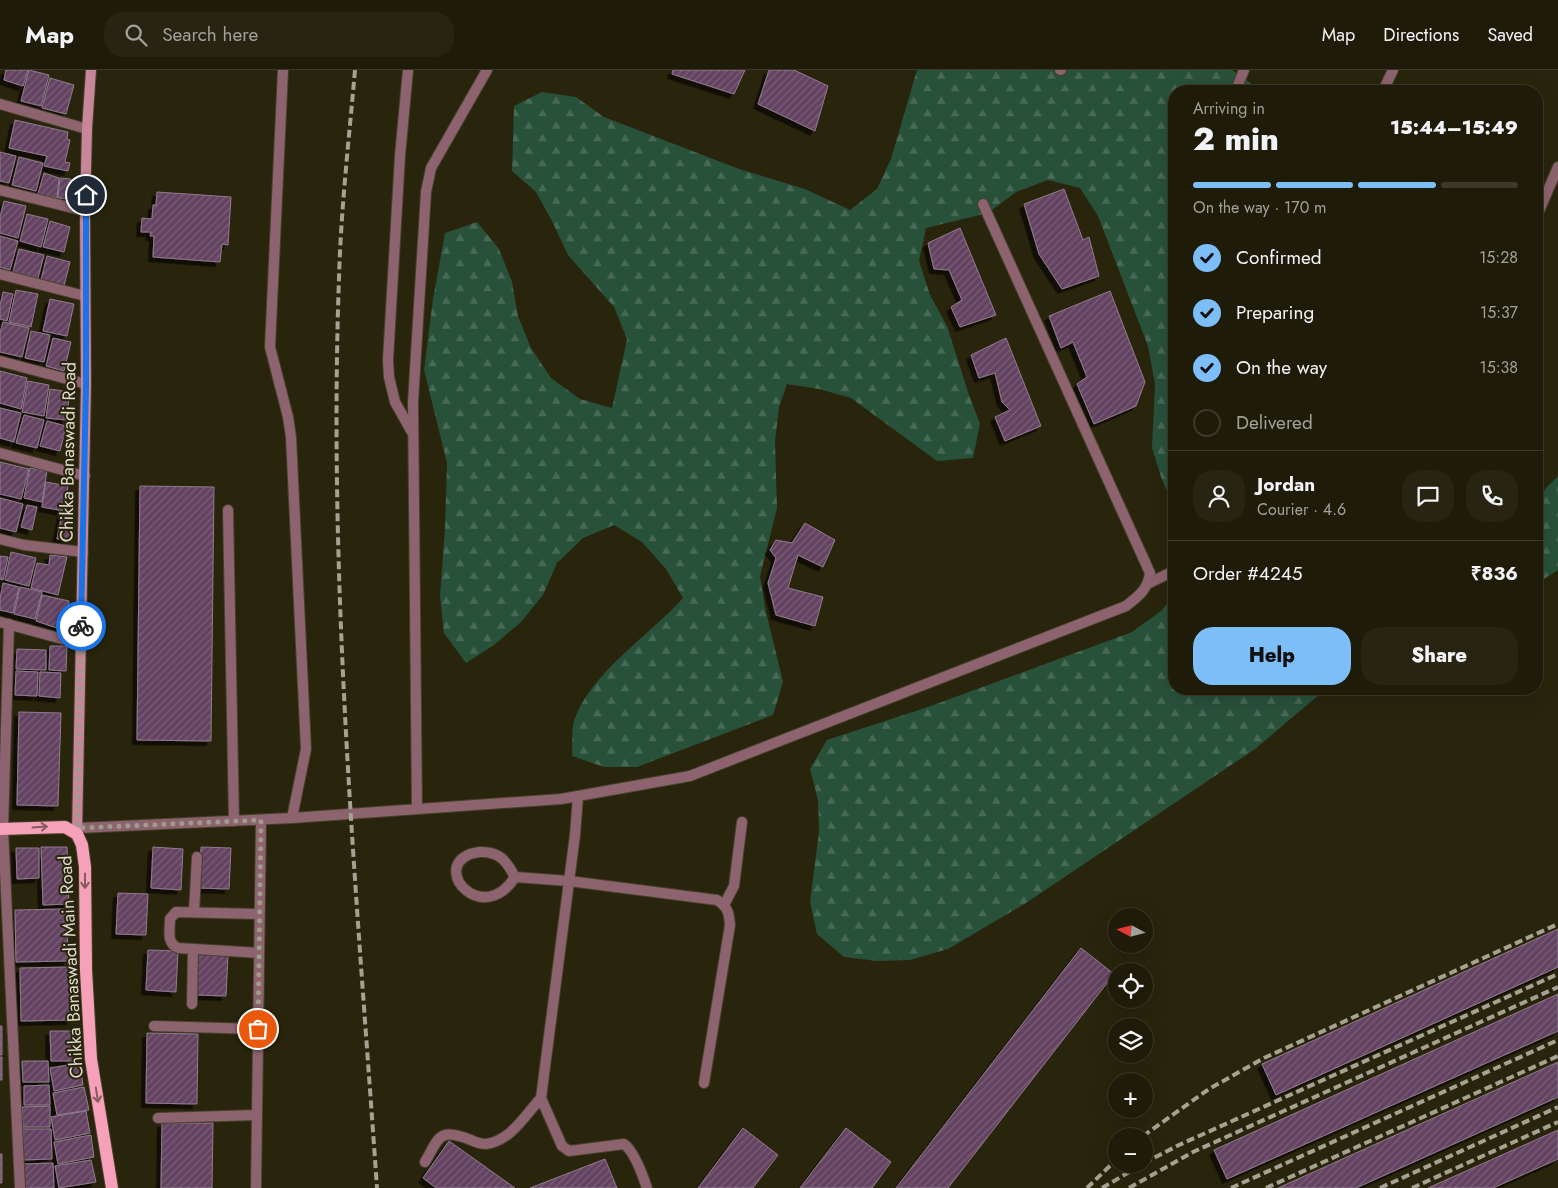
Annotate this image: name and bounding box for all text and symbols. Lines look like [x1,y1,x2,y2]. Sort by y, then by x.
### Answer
search box [104,12,454,57]
text: Map [25,17,74,52]
icon: search [122,21,150,49]
text: Search here [162,21,258,48]
text: Map [1322,22,1355,48]
text: Directions [1383,22,1459,48]
text: Saved [1487,22,1533,48]
text: Arriving in [1193,97,1265,120]
text: 15:44–15:49 [1390,114,1518,141]
text: 2 min [1193,116,1279,162]
pin [65,174,107,216]
icon: home [72,181,100,209]
text: On the way · 170 m [1193,196,1327,219]
icon: check [1193,244,1221,272]
text: Confirmed [1236,244,1322,271]
text: 15:28 [1479,246,1518,269]
icon: check [1193,299,1221,327]
text: Preparing [1236,299,1314,326]
text: 15:37 [1480,301,1518,324]
icon: check [1193,354,1221,382]
text: On the way [1236,354,1327,381]
text: 15:38 [1480,356,1518,379]
street label: Chikka Banaswadi Road [53,362,83,542]
text: Delivered [1236,409,1313,436]
button: person [1193,470,1245,522]
button: chat [1402,470,1454,522]
button: phone [1466,470,1518,522]
text: Jordan [1257,471,1315,498]
text: Courier · 4.6 [1257,498,1346,521]
text: Order #4245 [1193,560,1303,587]
text: ₹836 [1471,560,1518,587]
courier [56,601,106,651]
icon: bike [67,612,95,640]
button: Help [1193,627,1351,685]
button: Share [1361,627,1518,685]
one-way arrow [31,822,47,831]
street label: Chikka Banaswadi Main Road [52,855,90,1079]
one-way arrow [81,873,90,889]
north arrow [1108,908,1152,952]
map controls [1108,908,1153,1173]
button: locate [1108,963,1153,1008]
pin [237,1008,279,1050]
icon: bag [244,1015,272,1043]
button: layers [1108,1018,1153,1063]
button: + [1108,1073,1153,1118]
one-way arrow [93,1087,103,1103]
button: − [1108,1128,1153,1173]

